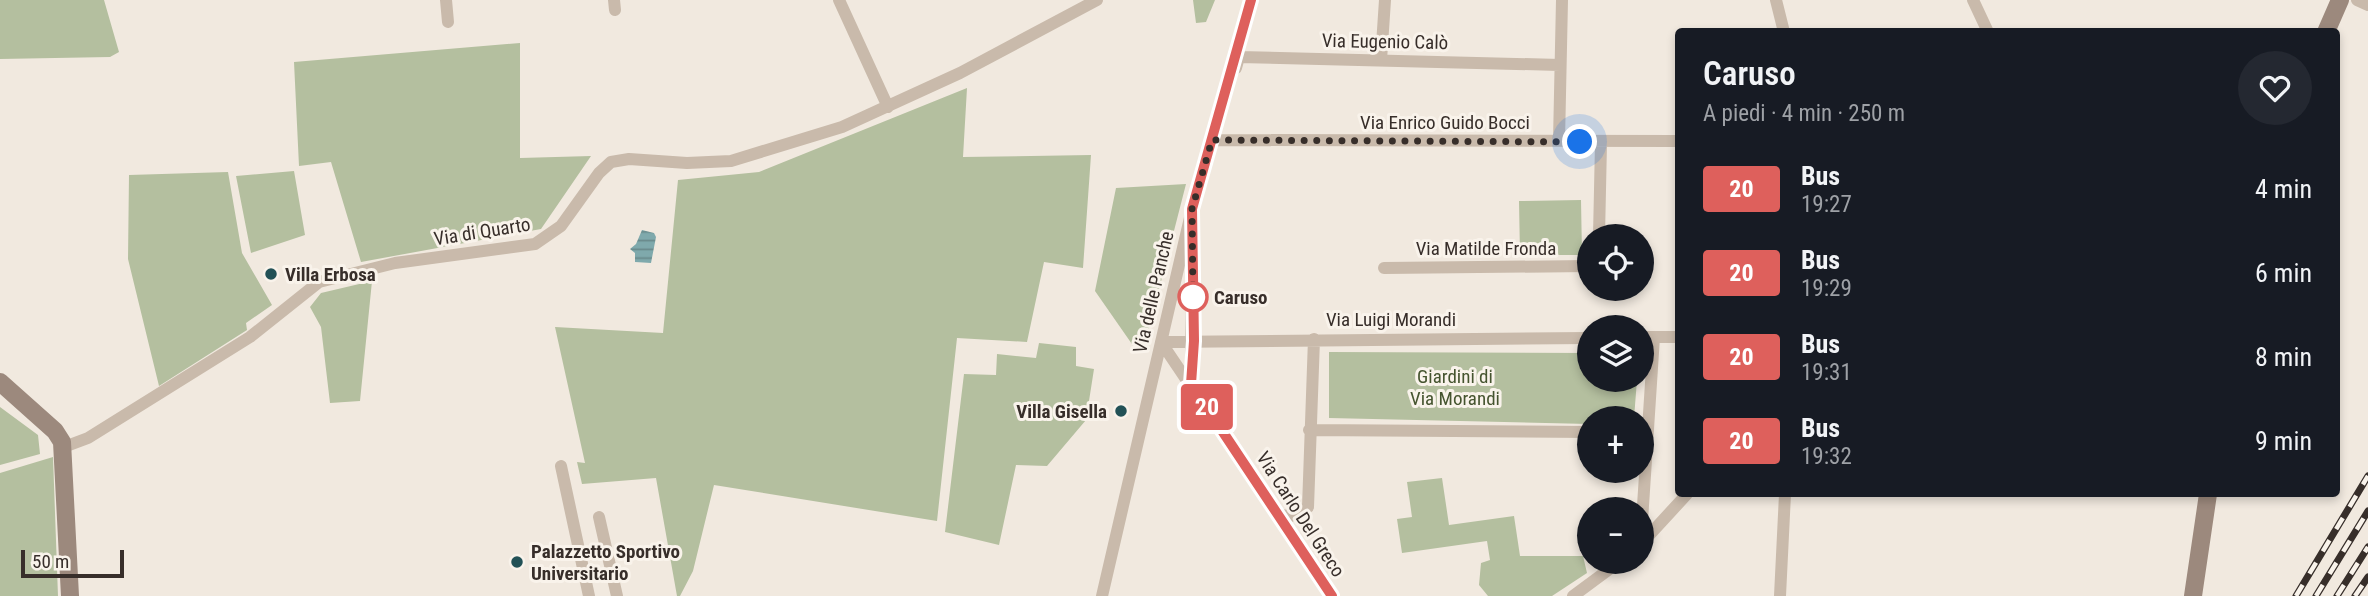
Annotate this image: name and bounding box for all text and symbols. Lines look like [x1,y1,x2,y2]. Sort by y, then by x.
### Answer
street label: Via Eugenio Calò [1322,29,1448,54]
button: heart [2238,51,2312,125]
text: Caruso [1703,54,1796,93]
text: A piedi · 4 min · 250 m [1703,100,1905,127]
street label: Via Enrico Guido Bocci [1360,111,1530,134]
your location [1562,124,1597,159]
text: Bus [1801,161,1840,191]
text: 4 min [2255,174,2312,204]
text: 20 [1729,175,1754,203]
text: 19:27 [1801,191,1852,218]
street label: Via di Quarto [432,213,532,250]
map controls [1577,224,1654,574]
button: locate [1577,224,1654,301]
street label: Via delle Panche [1128,229,1179,355]
street label: Via Matilde Fronda [1416,237,1556,260]
text: Bus [1801,245,1840,275]
text: 6 min [2255,258,2312,288]
text: 20 [1729,259,1754,287]
place label: Villa Erbosa [285,263,376,286]
marker: Villa Erbosa [263,266,279,282]
text: 19:29 [1801,275,1852,302]
marker: Caruso [1178,282,1208,312]
place label: Caruso [1214,286,1268,309]
street label: Via Luigi Morandi [1326,308,1456,331]
button: layers [1577,315,1654,392]
text: Bus [1801,329,1840,359]
text: 8 min [2255,342,2312,372]
text: 20 [1729,343,1754,371]
text: 19:31 [1801,359,1852,386]
park label: Giardini di Via Morandi [1410,365,1500,410]
line badge: 20 [1176,384,1238,430]
text: 20 [1195,393,1219,421]
place label: Villa Gisella [1016,400,1107,423]
marker: Villa Gisella [1113,403,1129,419]
button: + [1577,406,1654,483]
text: Bus [1801,413,1840,443]
text: 9 min [2255,426,2312,456]
text: 20 [1729,427,1754,455]
text: 19:32 [1801,443,1852,470]
street label: Via Carlo Del Greco [1251,447,1350,581]
button: − [1577,497,1654,574]
place label: Palazzetto Sportivo Universitario [531,540,680,585]
scale bar [21,547,124,579]
text: 50 m [32,550,69,573]
marker: Palazzetto Sportivo Universitario [509,554,525,570]

